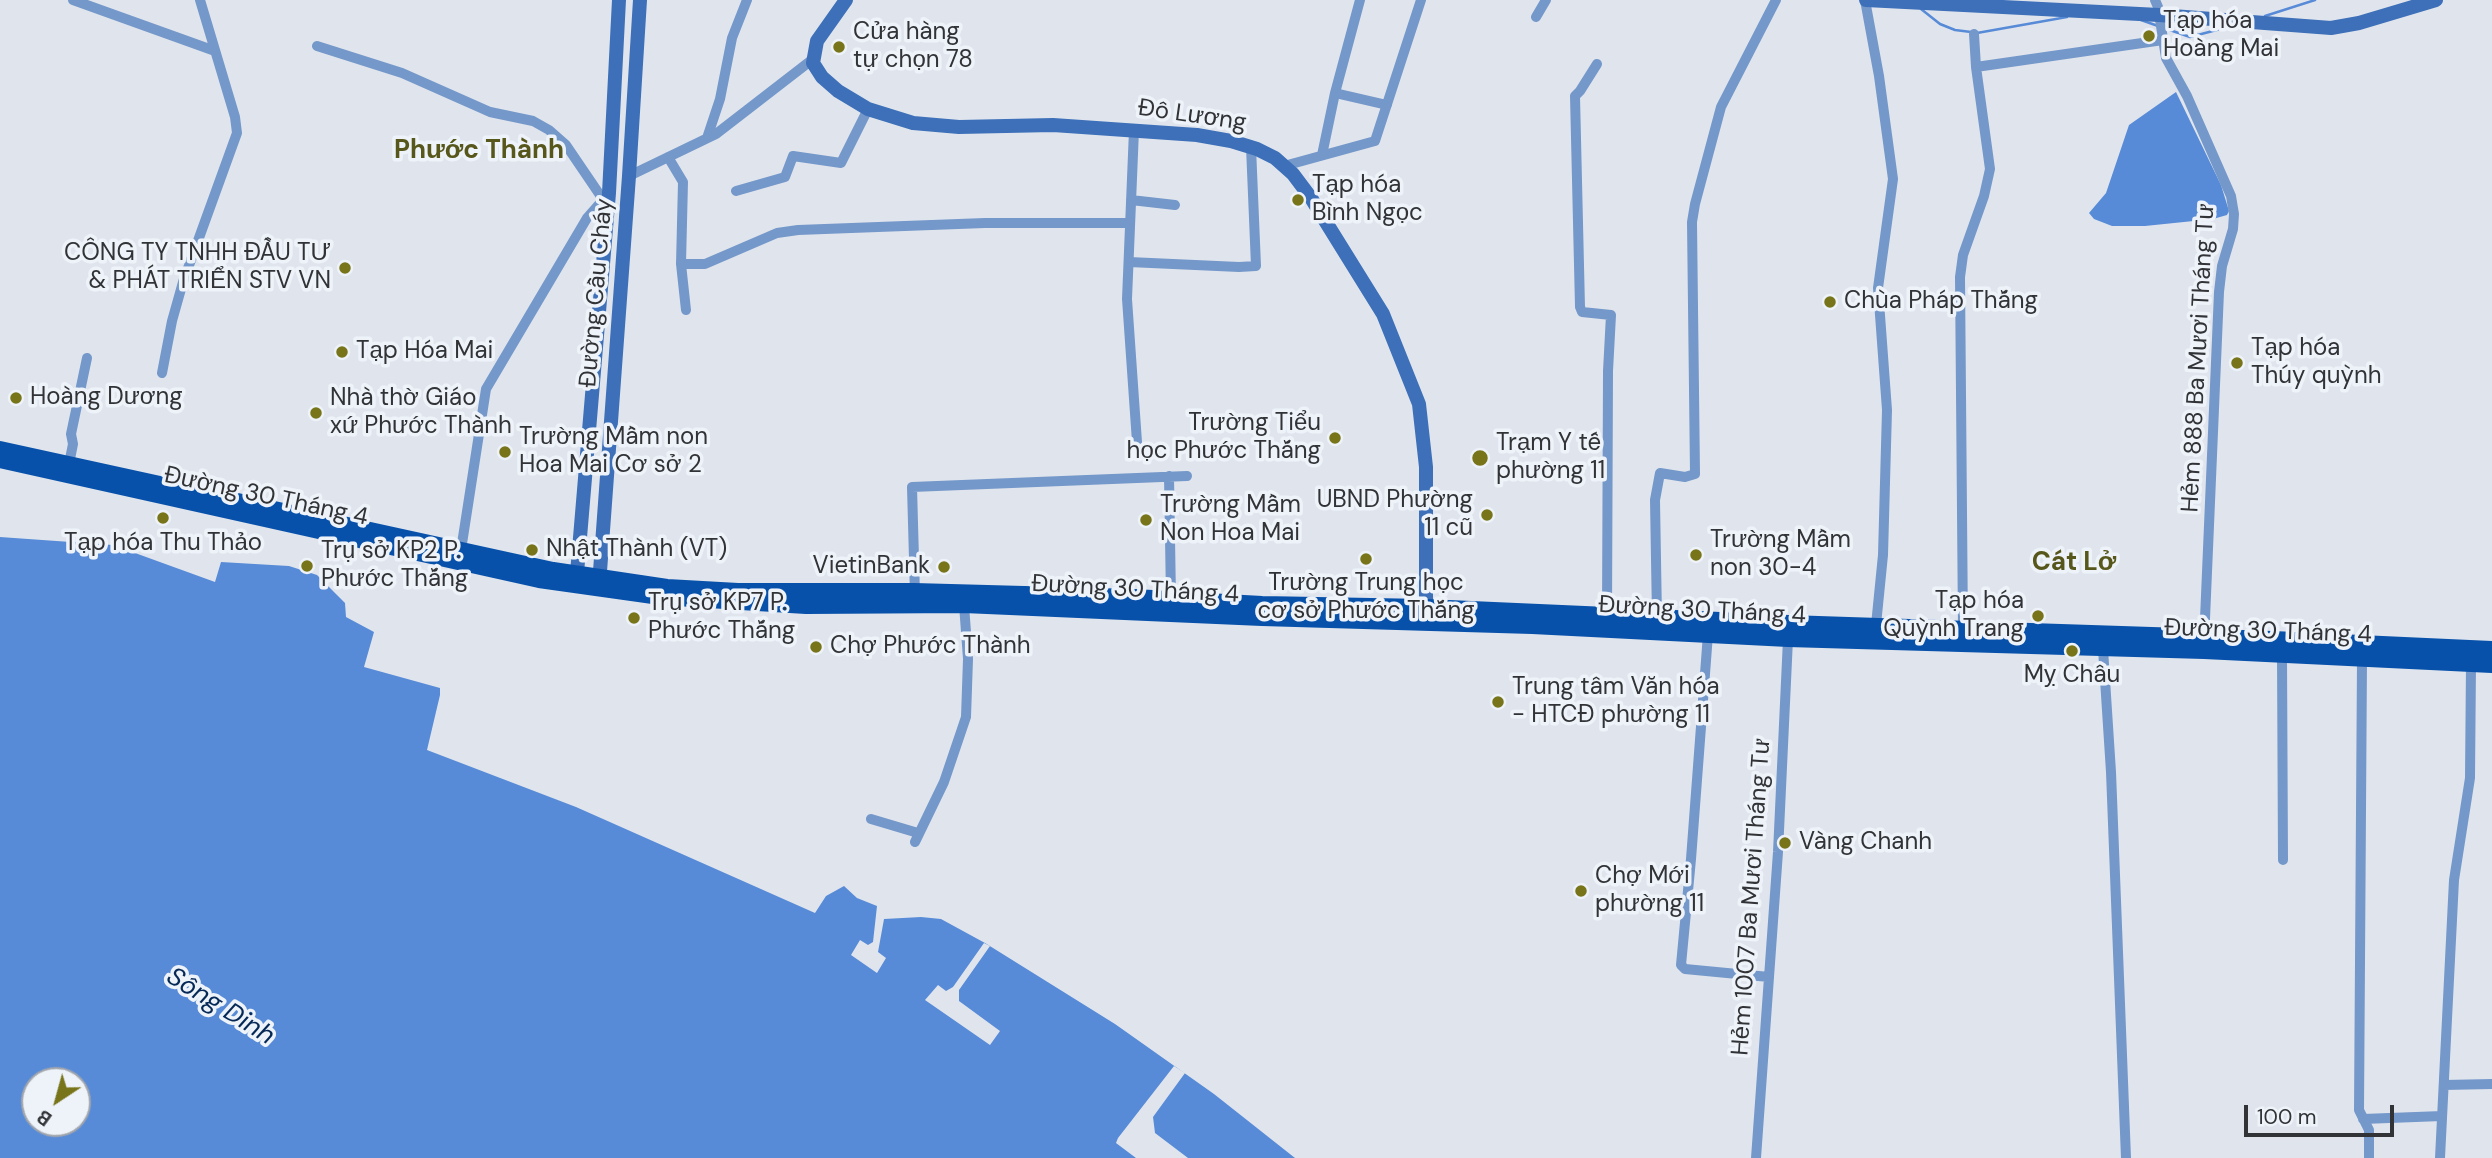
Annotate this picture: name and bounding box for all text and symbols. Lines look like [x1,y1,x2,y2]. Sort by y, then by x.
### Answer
place label: Tạp hóa Hoàng Mai [2163,8,2279,64]
place label: Cửa hàng tự chọn 78 [853,19,973,75]
marker: Tạp hóa Hoàng Mai [2141,28,2157,44]
marker: Cửa hàng tự chọn 78 [831,39,847,55]
street label: Đô Lương [1136,94,1248,138]
district label: Phước Thành [394,135,564,167]
place label: Tạp hóa Bình Ngọc [1312,172,1423,228]
marker: Tạp hóa Bình Ngọc [1290,192,1306,208]
street label: Đường Cầu Cháy [574,197,620,389]
street label: Hẻm 888 Ba Mươi Tháng Tư [2177,203,2221,513]
place label: CÔNG TY TNHH ĐẦU TƯ & PHÁT TRIỂN STV VN [64,240,331,296]
marker: CÔNG TY TNHH ĐẦU TƯ & PHÁT TRIỂN STV VN [337,260,353,276]
place label: Chùa Pháp Thắng [1844,288,2038,316]
marker: Chùa Pháp Thắng [1822,294,1838,310]
place label: Tạp hóa Thúy quỳnh [2251,335,2381,391]
place label: Tạp Hóa Mai [356,338,493,366]
marker: Tạp Hóa Mai [334,344,350,360]
marker: Tạp hóa Thúy quỳnh [2229,355,2245,371]
place label: Hoàng Dương [30,384,183,412]
place label: Nhà thờ Giáo xứ Phước Thành [330,385,512,441]
marker: Hoàng Dương [8,390,24,406]
marker: Nhà thờ Giáo xứ Phước Thành [308,405,324,421]
place label: Trường Tiểu học Phước Thắng [1127,410,1321,466]
place label: Trường Mầm non Hoa Mai Cơ sở 2 [519,424,708,480]
marker: Trường Tiểu học Phước Thắng [1327,430,1343,446]
place label: Trạm Y tế phường 11 [1496,430,1605,486]
marker: Trường Mầm non Hoa Mai Cơ sở 2 [497,444,513,460]
marker: Trạm Y tế phường 11 [1470,448,1490,468]
street label: Đường 30 Tháng 4 [161,461,371,533]
place label: UBND Phường 11 cũ [1317,487,1473,543]
place label: Trường Mầm Non Hoa Mai [1160,492,1301,548]
marker: UBND Phường 11 cũ [1479,507,1495,523]
marker: Tạp hóa Thu Thảo [155,510,171,526]
marker: Trường Mầm Non Hoa Mai [1138,512,1154,528]
place label: Trường Mầm non 30-4 [1710,527,1851,583]
place label: Tạp hóa Thu Thảo [64,530,262,558]
place label: Nhật Thành (VT) [546,536,727,564]
place label: Trụ sở KP2 P. Phước Thắng [321,538,468,594]
marker: Nhật Thành (VT) [524,542,540,558]
marker: Trường Mầm non 30-4 [1688,547,1704,563]
district label: Cát Lở [2032,547,2116,579]
marker: Trường Trung học cơ sở Phước Thắng [1358,551,1374,567]
place label: VietinBank [813,553,930,581]
marker: Trụ sở KP2 P. Phước Thắng [299,558,315,574]
marker: VietinBank [936,559,952,575]
street label: Đường 30 Tháng 4 [1030,570,1240,610]
place label: Trường Trung học cơ sở Phước Thắng [1257,570,1475,626]
place label: Tạp hóa Quỳnh Trang [1883,588,2024,644]
place label: Trụ sở KP7 P. Phước Thắng [648,590,795,646]
street label: Đường 30 Tháng 4 [1597,591,1807,631]
marker: Tạp hóa Quỳnh Trang [2030,608,2046,624]
marker: Trụ sở KP7 P. Phước Thắng [626,610,642,626]
street label: Đường 30 Tháng 4 [2164,614,2372,650]
place label: Chợ Phước Thành [830,633,1031,661]
marker: Chợ Phước Thành [808,639,824,655]
marker: Mỵ Châu [2064,643,2080,659]
place label: Mỵ Châu [2024,662,2120,690]
place label: Trung tâm Văn hóa - HTCĐ phường 11 [1512,674,1720,730]
marker: Trung tâm Văn hóa - HTCĐ phường 11 [1490,694,1506,710]
street label: Hẻm 1007 Ba Mươi Tháng Tư [1727,737,1777,1057]
place label: Vàng Chanh [1799,829,1932,857]
marker: Vàng Chanh [1777,835,1793,851]
place label: Chợ Mới phường 11 [1595,863,1704,919]
marker: Chợ Mới phường 11 [1573,883,1589,899]
water label: Sông Dinh [160,962,280,1052]
north arrow [21,1067,91,1137]
scale bar [2247,1092,2398,1136]
text: 100 m [2257,1103,2317,1131]
text: B [32,1104,57,1131]

